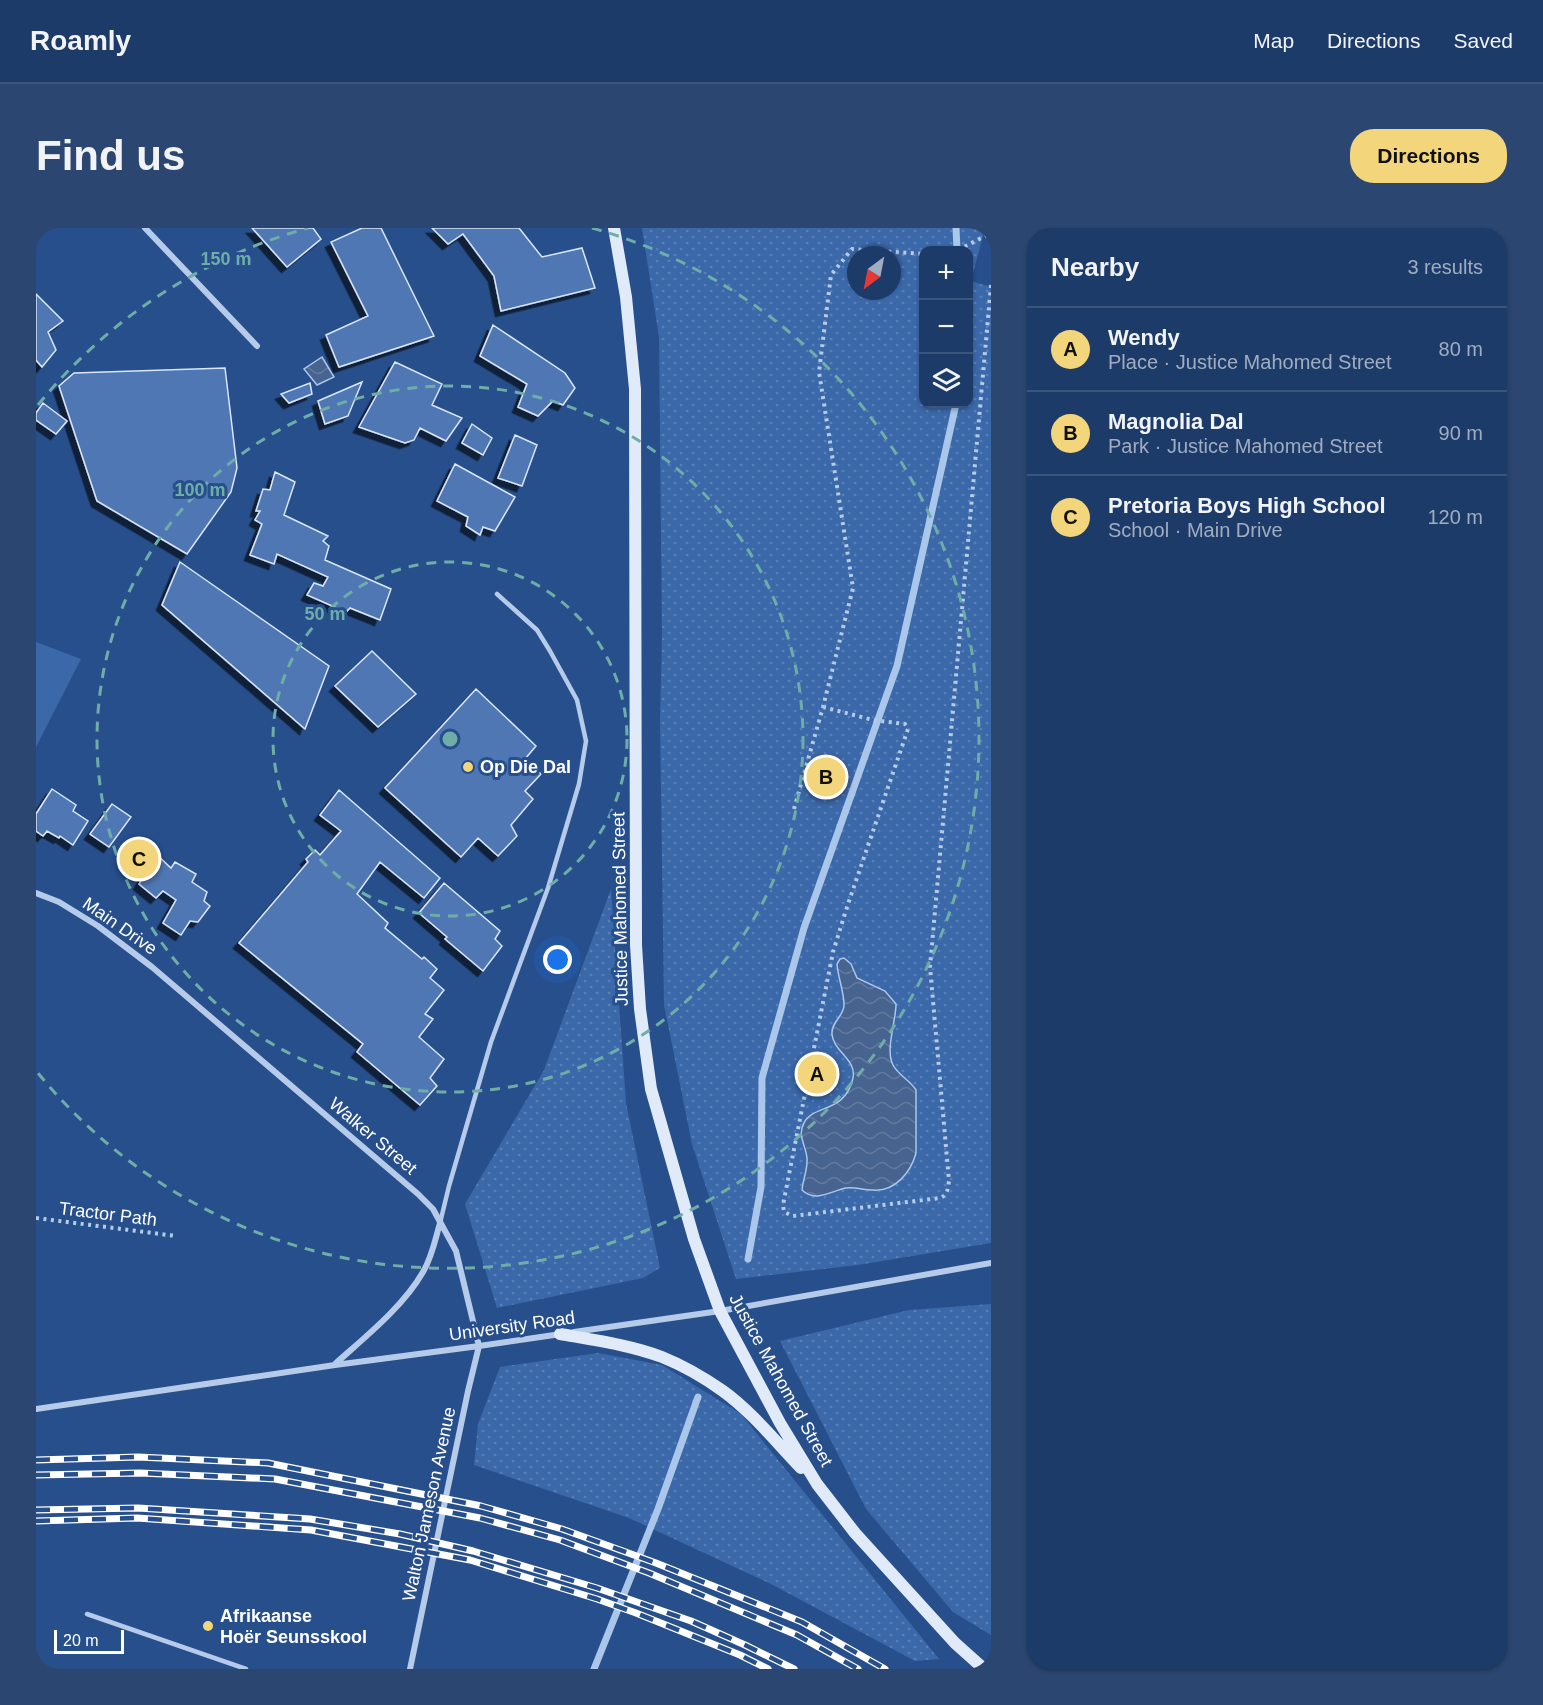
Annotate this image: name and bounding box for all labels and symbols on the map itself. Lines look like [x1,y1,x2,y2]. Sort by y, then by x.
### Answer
north arrow [847,246,901,300]
text: 150 m [200,249,252,269]
text: 100 m [174,480,226,500]
text: 50 m [304,604,346,624]
centre of rings [440,729,460,749]
pin: B [806,754,846,800]
place label: Op Die Dal [480,757,571,777]
marker: Op Die Dal [461,760,475,774]
street label: Justice Mahomed Street [608,812,632,1006]
pin: C [120,836,158,882]
street label: Main Drive [79,893,161,959]
your location [543,945,572,974]
pin: A [798,1052,836,1096]
street label: Walker Street [325,1094,421,1178]
street label: Tractor Path [58,1198,158,1230]
street label: Justice Mahomed Street [725,1290,837,1470]
street label: University Road [448,1307,576,1345]
street label: Walton Jameson Avenue [399,1405,459,1603]
place label: Afrikaanse Hoër Seunsskool [220,1606,367,1647]
marker: Afrikaanse Hoër Seunsskool [201,1619,215,1633]
scale bar [54,1627,124,1654]

